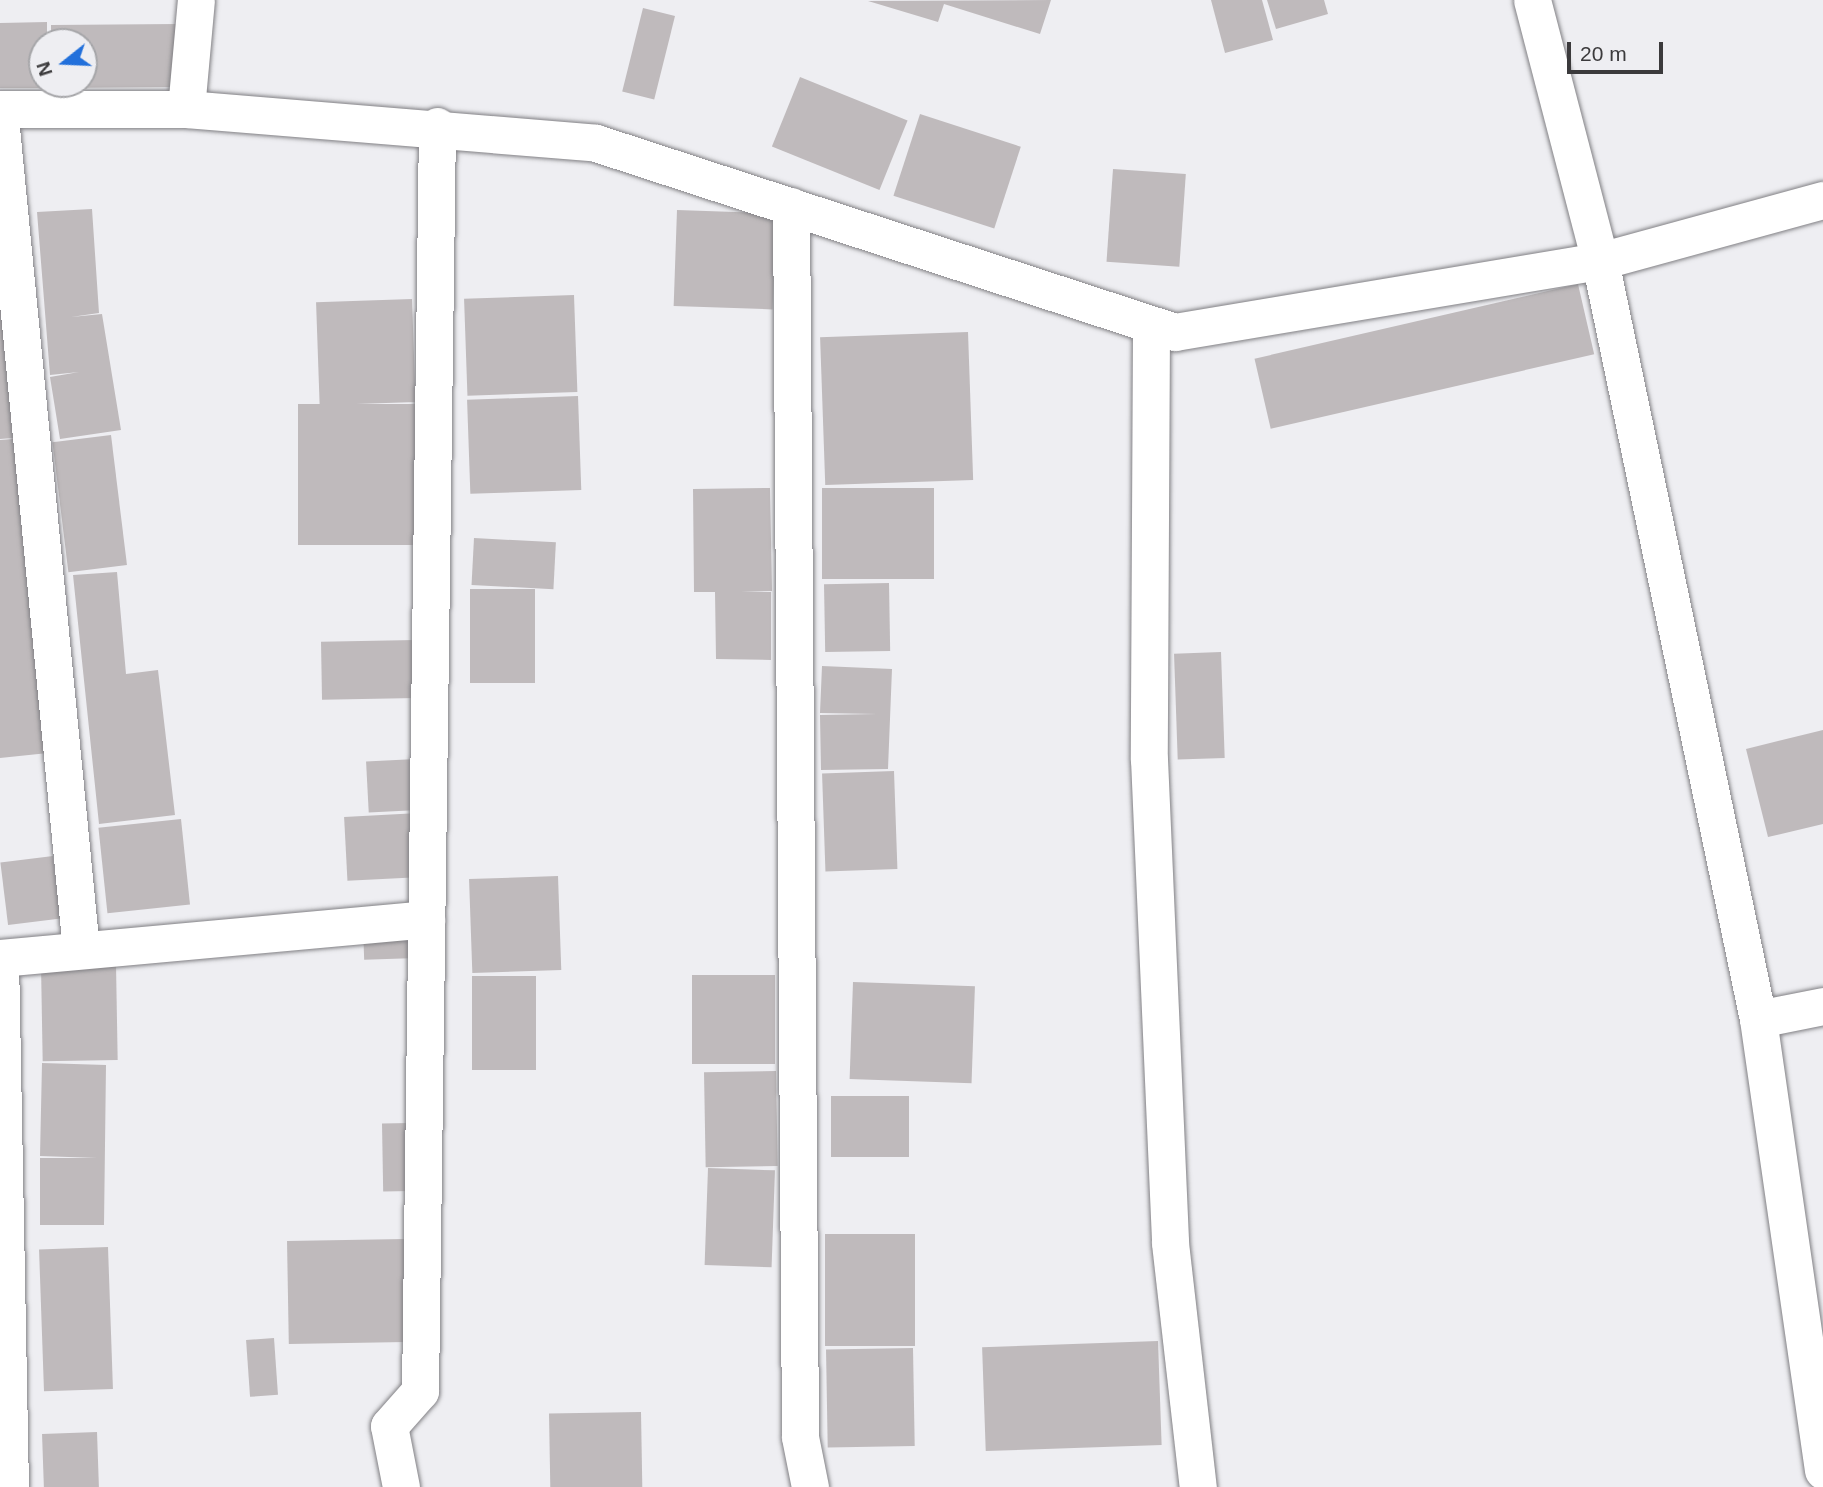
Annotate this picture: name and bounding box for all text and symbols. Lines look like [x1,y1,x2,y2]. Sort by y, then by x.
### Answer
north arrow [28,28,98,98]
scale bar [1571,28,1667,72]
text: 20 m [1580,42,1627,65]
text: N [32,59,57,79]

